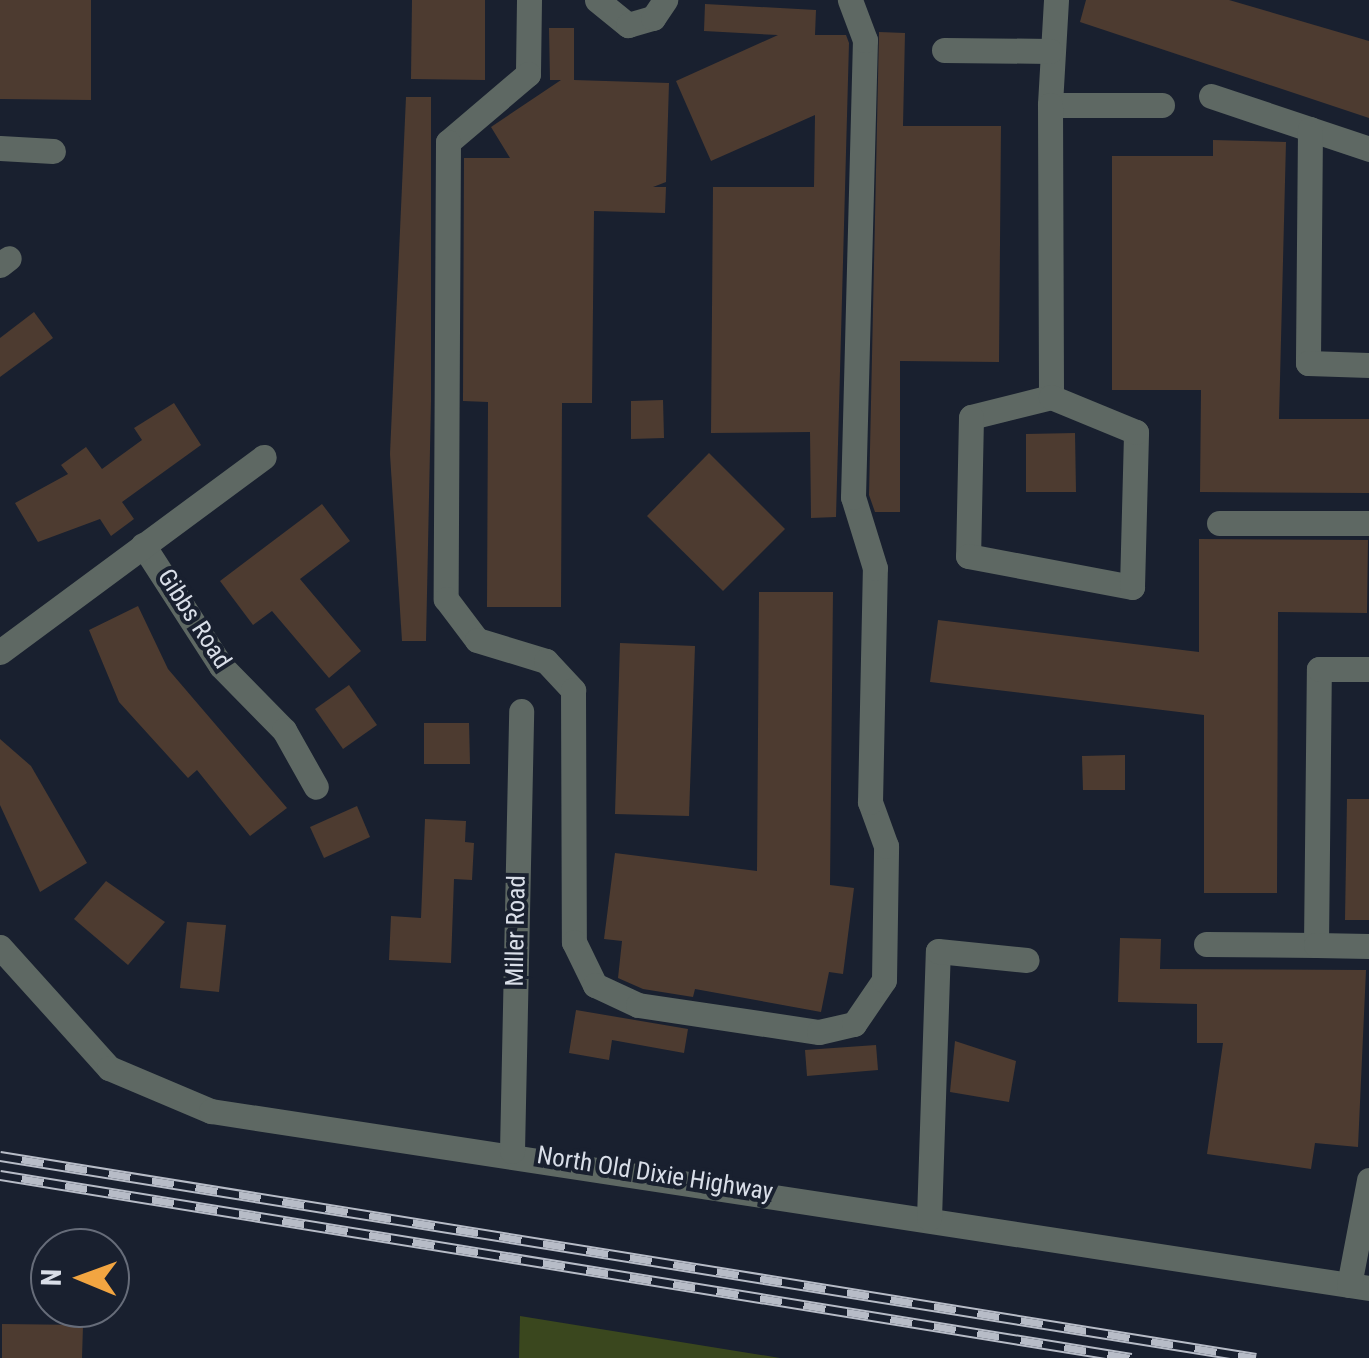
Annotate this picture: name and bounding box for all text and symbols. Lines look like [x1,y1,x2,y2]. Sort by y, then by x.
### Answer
street label: Gibbs Road [151,564,237,674]
street label: Miller Road [500,875,532,987]
street label: North Old Dixie Highway [535,1141,775,1207]
north arrow [30,1228,130,1328]
text: N [35,1269,68,1286]

